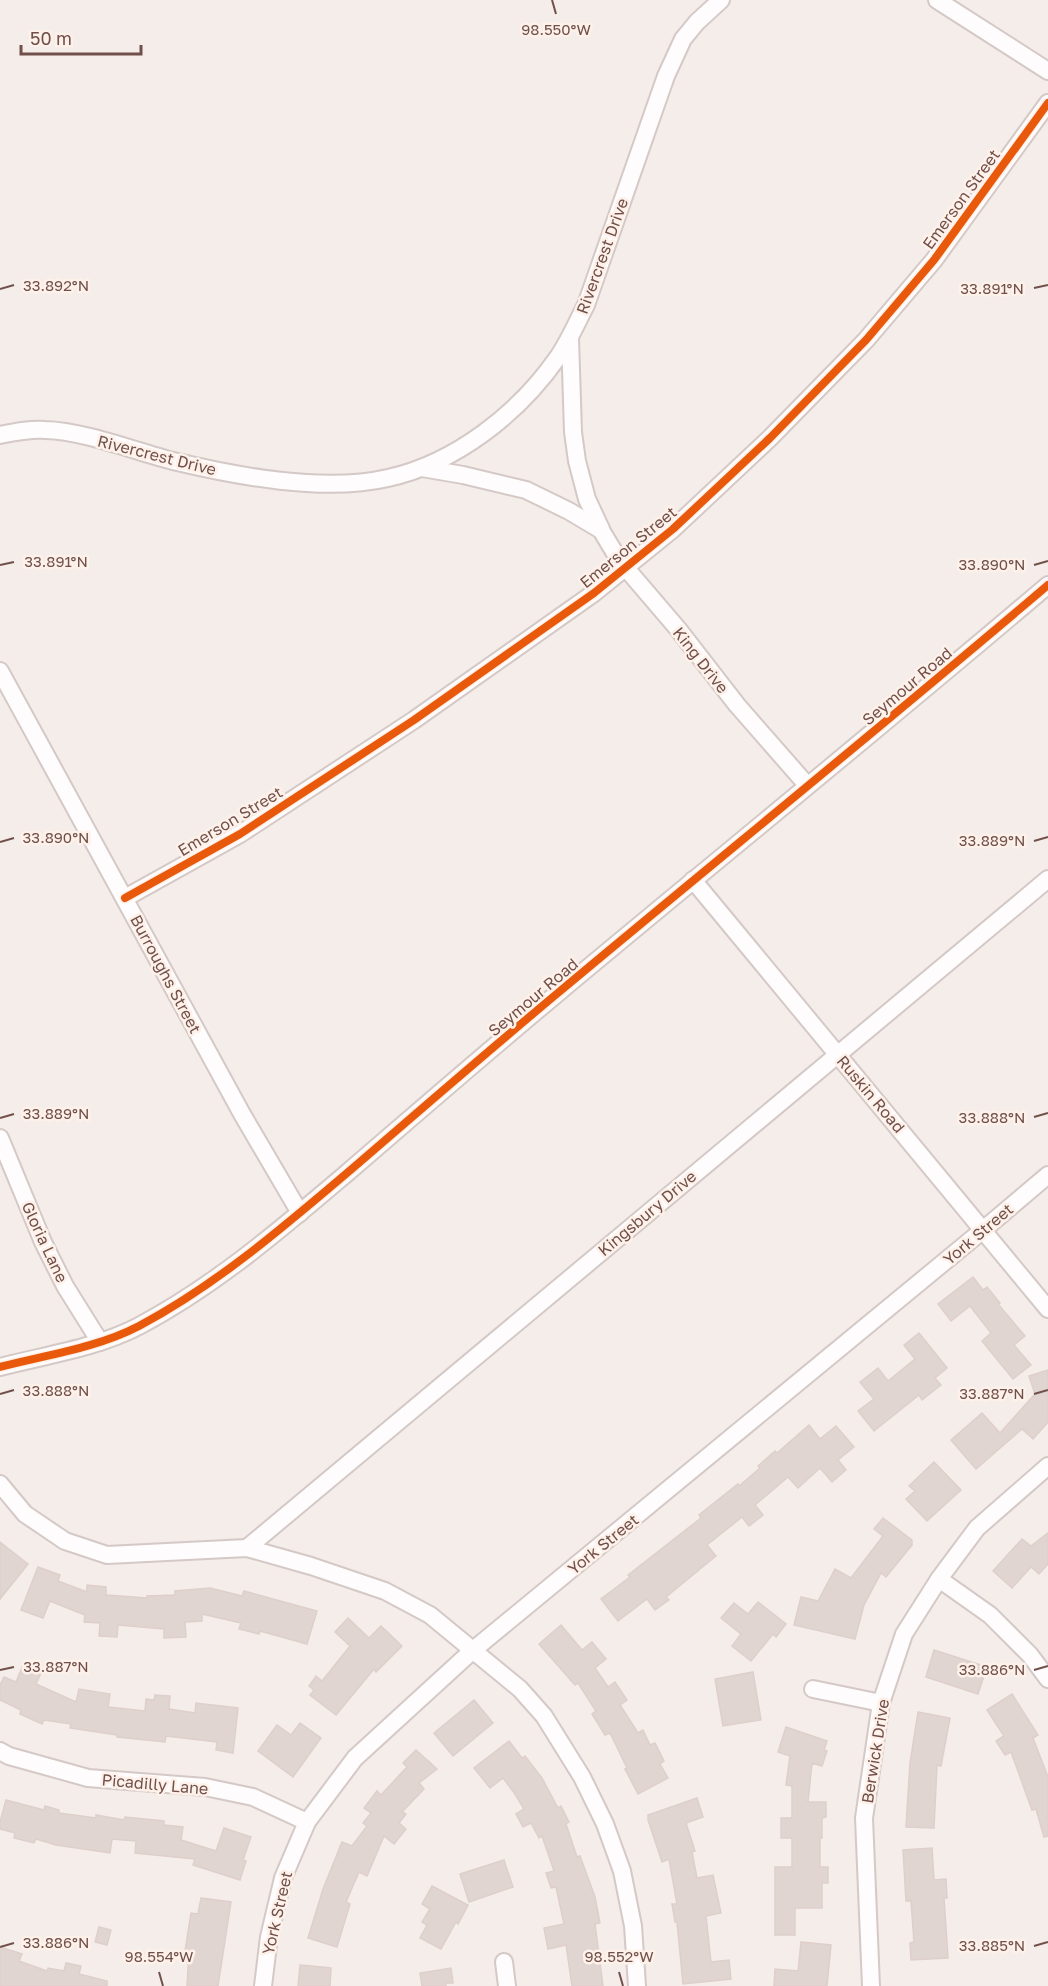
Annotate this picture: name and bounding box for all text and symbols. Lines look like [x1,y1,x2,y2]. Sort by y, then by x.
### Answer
scale bar [21,18,141,56]
text: 98.550°W [521,20,591,38]
text: 50 m [30,27,72,49]
street label: Emerson Street [918,145,1004,253]
street label: Rivercrest Drive [572,195,632,317]
text: 33.892°N [23,276,89,294]
text: 33.891°N [960,279,1024,297]
street label: Rivercrest Drive [95,431,219,479]
street label: Emerson Street [576,502,680,592]
text: 33.891°N [24,552,88,570]
text: 33.890°N [959,555,1025,573]
street label: King Drive [669,623,733,697]
street label: Seymour Road [858,643,956,729]
street label: Emerson Street [174,782,286,860]
text: 33.890°N [23,828,89,846]
text: 33.889°N [959,831,1025,849]
street label: Burroughs Street [126,911,206,1037]
street label: Seymour Road [484,954,582,1040]
street label: Ruskin Road [833,1051,909,1137]
text: 33.889°N [23,1104,89,1122]
text: 33.888°N [959,1108,1025,1126]
street label: Kingsbury Drive [594,1166,700,1260]
street label: Gloria Lane [18,1198,72,1286]
street label: York Street [939,1199,1017,1269]
text: 33.888°N [23,1381,89,1399]
text: 33.887°N [959,1384,1025,1402]
street label: York Street [564,1509,642,1579]
text: 33.887°N [23,1657,89,1675]
text: 33.886°N [959,1660,1025,1678]
street label: Berwick Drive [857,1697,893,1805]
street label: Picadilly Lane [101,1769,209,1799]
street label: York Street [258,1869,296,1957]
text: 33.886°N [23,1933,89,1951]
text: 33.885°N [959,1936,1025,1954]
text: 98.554°W [125,1947,193,1965]
text: 98.552°W [584,1947,654,1965]

